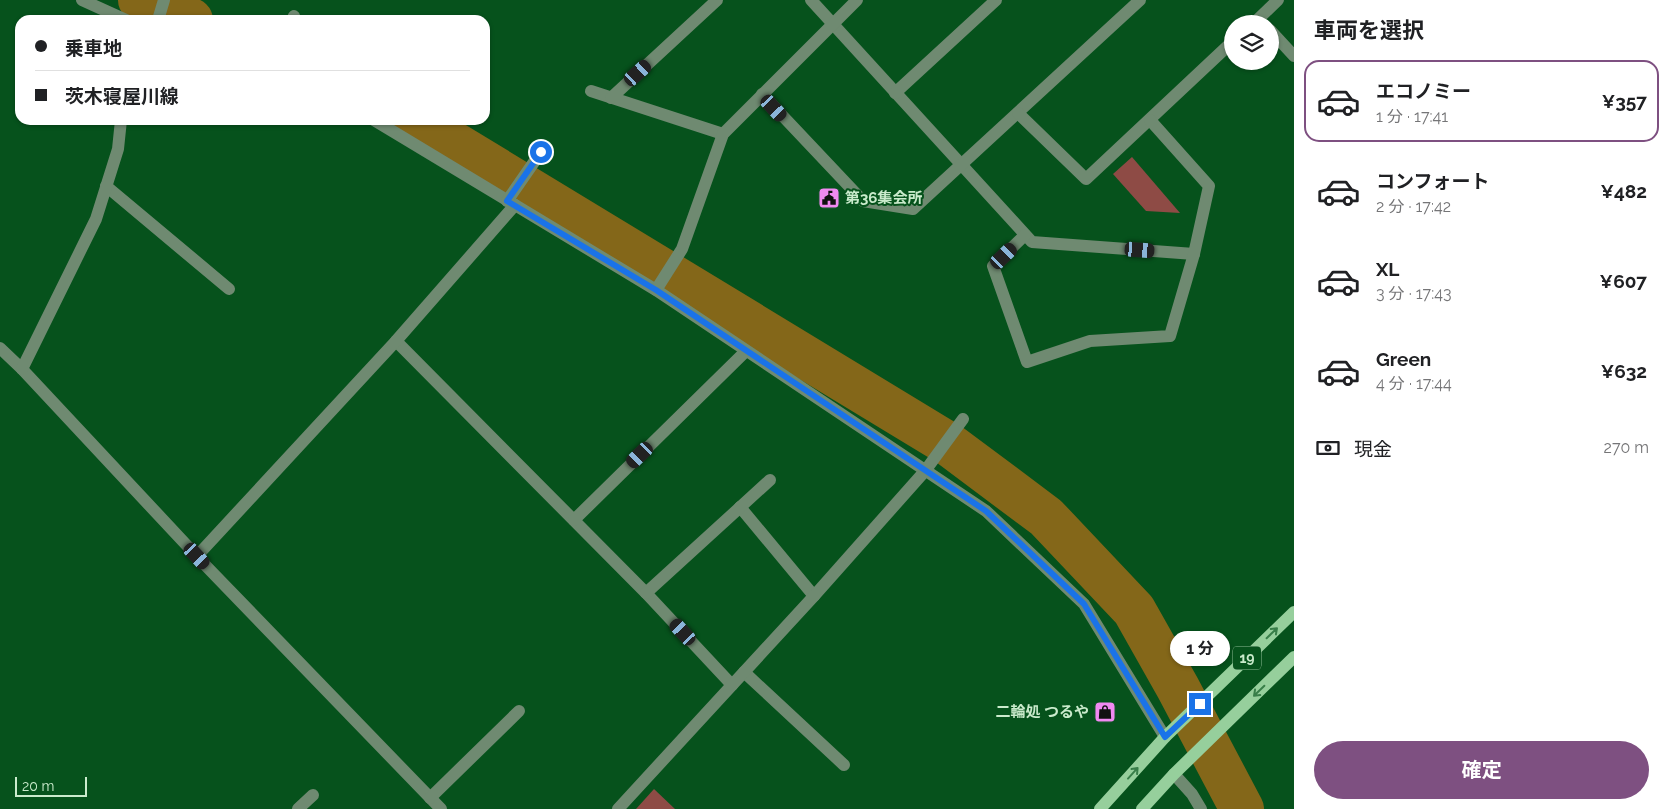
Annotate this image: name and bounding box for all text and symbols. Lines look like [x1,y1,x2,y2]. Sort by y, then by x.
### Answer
map controls [1224,15,1279,70]
button: layers [1224,15,1279,70]
text: 車両を選択 [1314,17,1424,43]
text: 乗車地 [65,37,122,59]
car [621,57,654,89]
icon: car [1316,79,1361,124]
text: エコノミー [1376,80,1471,102]
text: 茨木寝屋川線 [65,85,179,107]
text: ¥357 [1602,90,1647,112]
car [758,92,789,124]
text: 1 分 · 17:41 [1376,107,1448,126]
route start [530,141,552,163]
icon: car [1316,169,1361,214]
text: コンフォート [1376,170,1489,192]
text: ¥482 [1600,180,1647,202]
public building icon: 第36集会所 [817,186,841,210]
place label: 第36集会所 [845,189,922,207]
text: 2 分 · 17:42 [1376,197,1451,216]
car [987,240,1020,272]
car [1124,241,1155,259]
text: XL [1376,258,1399,280]
icon: car [1316,259,1361,304]
text: ¥607 [1600,270,1647,292]
text: 3 分 · 17:43 [1376,284,1451,303]
text: Green [1376,348,1431,370]
icon: car [1316,349,1361,394]
text: ¥632 [1601,360,1647,382]
text: 4 分 · 17:44 [1376,374,1452,393]
icon: cash [1314,434,1342,462]
text: 現金 [1354,438,1392,460]
text: 270 m [1604,438,1649,457]
car [623,439,656,471]
car [181,540,212,572]
car [667,616,698,648]
one-way arrow [1266,627,1279,639]
callout: 1 分 [1170,632,1230,666]
text: 1 分 [1186,639,1214,658]
road number: 19 [1233,646,1261,670]
one-way arrow [1253,685,1265,697]
route end [1189,693,1211,715]
shop icon: 二輪処 つるや [1093,700,1117,724]
place label: 二輪処 つるや [995,703,1089,721]
button: 確定 [1314,741,1649,799]
one-way arrow [1127,766,1139,779]
scale bar [15,774,88,797]
text: 20 m [22,778,54,794]

